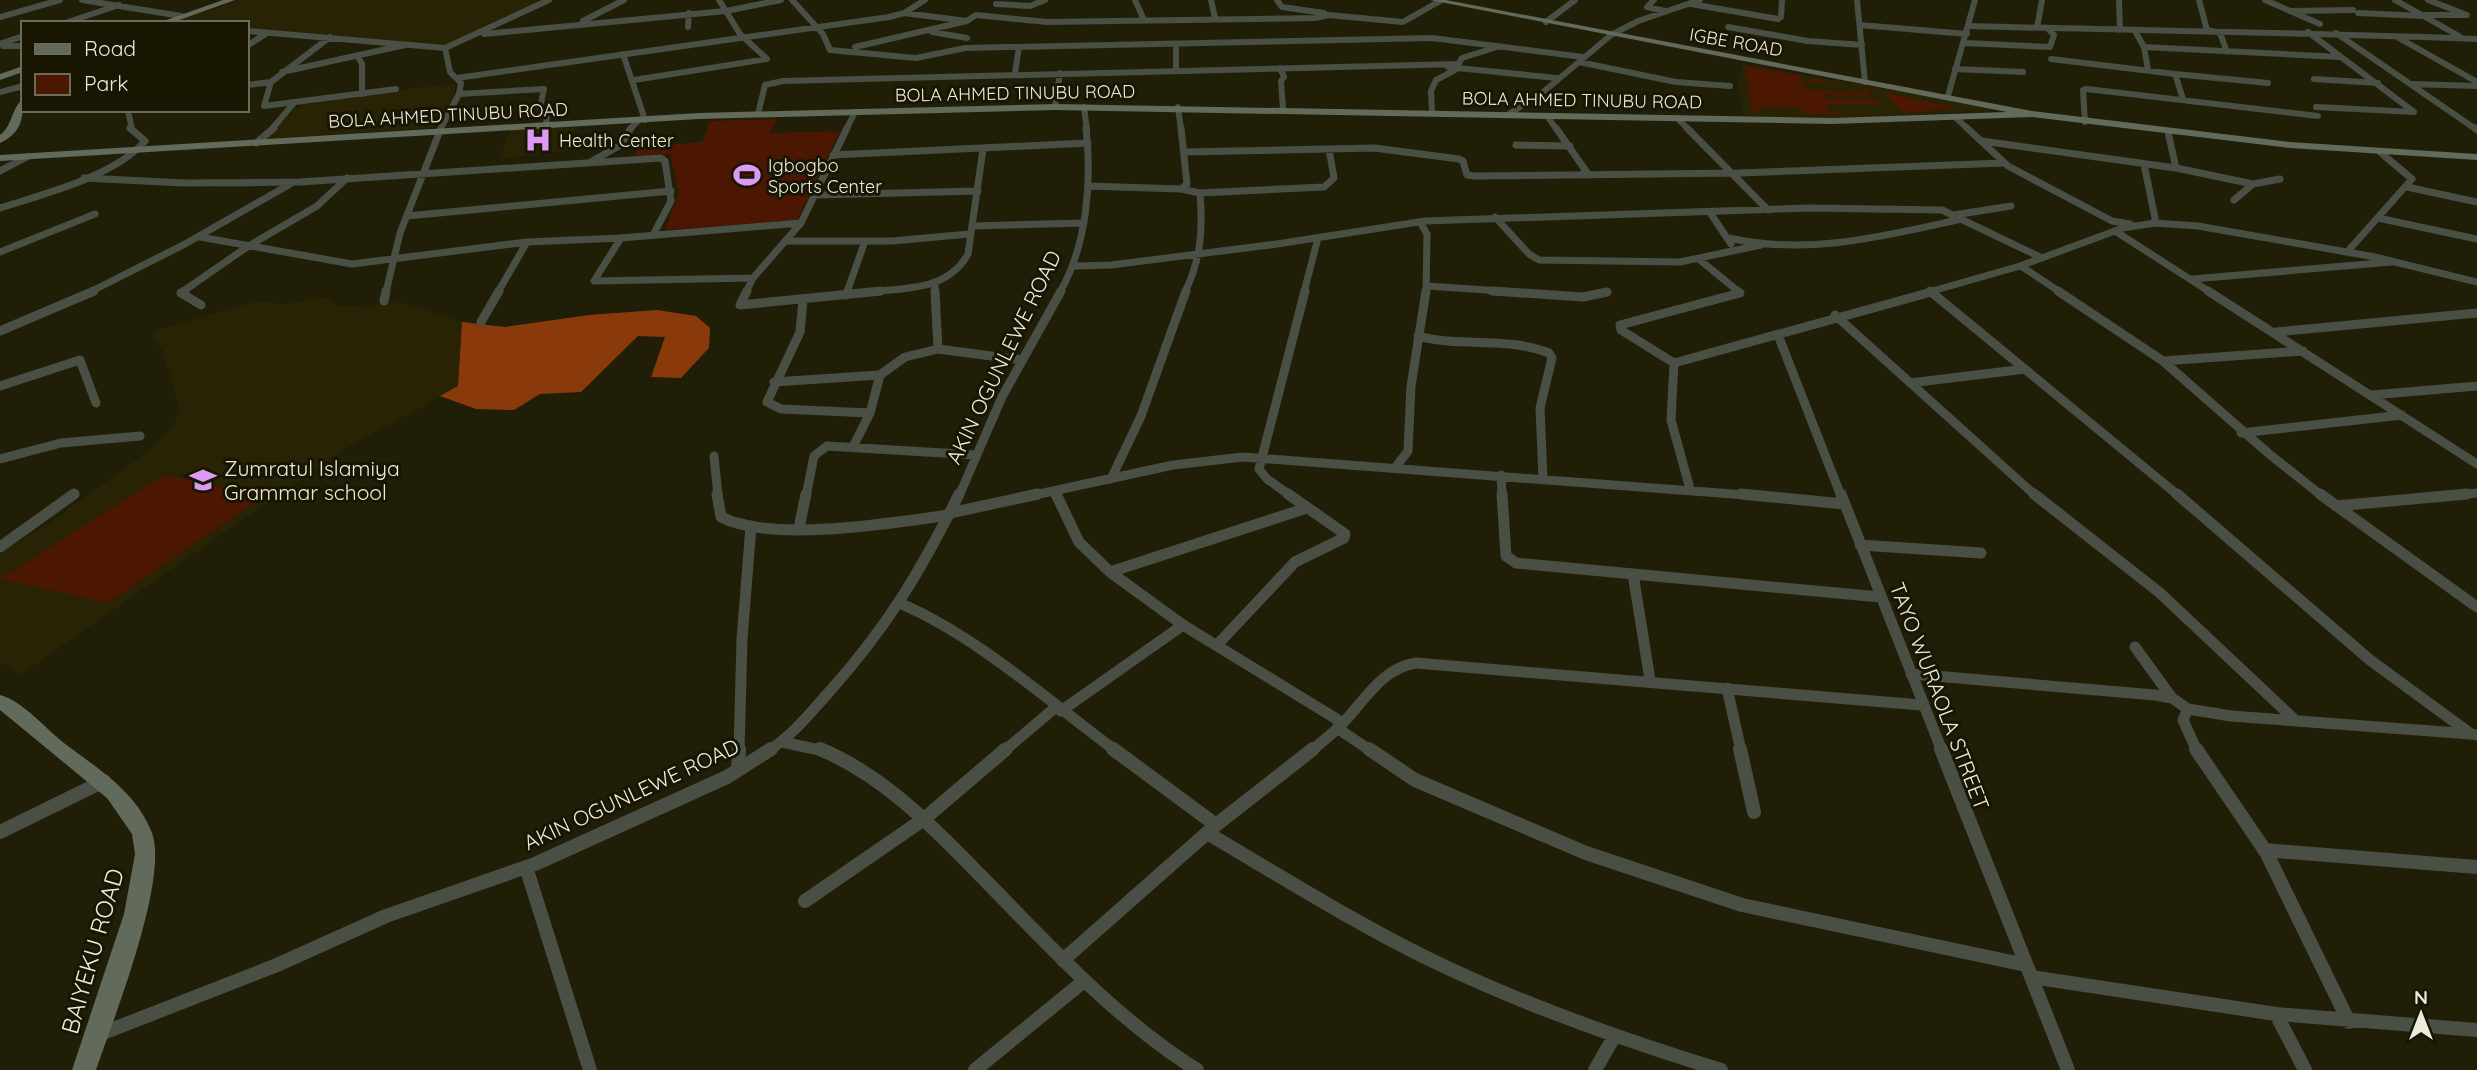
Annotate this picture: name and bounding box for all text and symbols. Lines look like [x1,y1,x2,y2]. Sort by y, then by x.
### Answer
legend [21,21,248,112]
street label: IGBE ROAD [1688,23,1784,61]
text: Road [84,35,136,61]
text: Park [84,70,128,96]
street label: BOLA AHMED TINUBU ROAD [895,79,1135,107]
street label: BOLA AHMED TINUBU ROAD [1462,86,1702,114]
street label: BOLA AHMED TINUBU ROAD [327,97,569,133]
hospital icon: Health Center [523,125,553,155]
place label: Health Center [559,129,674,152]
place label: Igbogbo Sports Center [768,154,882,198]
sports icon: Igbogbo Sports Center [732,160,762,190]
street label: AKIN OGUNLEWE ROAD [940,246,1066,468]
place label: Zumratul Islamiya Grammar school [224,455,400,505]
school or university icon: Zumratul Islamiya Grammar school [188,465,218,495]
street label: TAYO WURAOLA STREET [1885,578,1995,814]
street label: AKIN OGUNLEWE ROAD [519,733,743,855]
street label: BAIYEKU ROAD [54,865,130,1037]
north arrow [2386,979,2456,1049]
text: N [2414,985,2428,1009]

